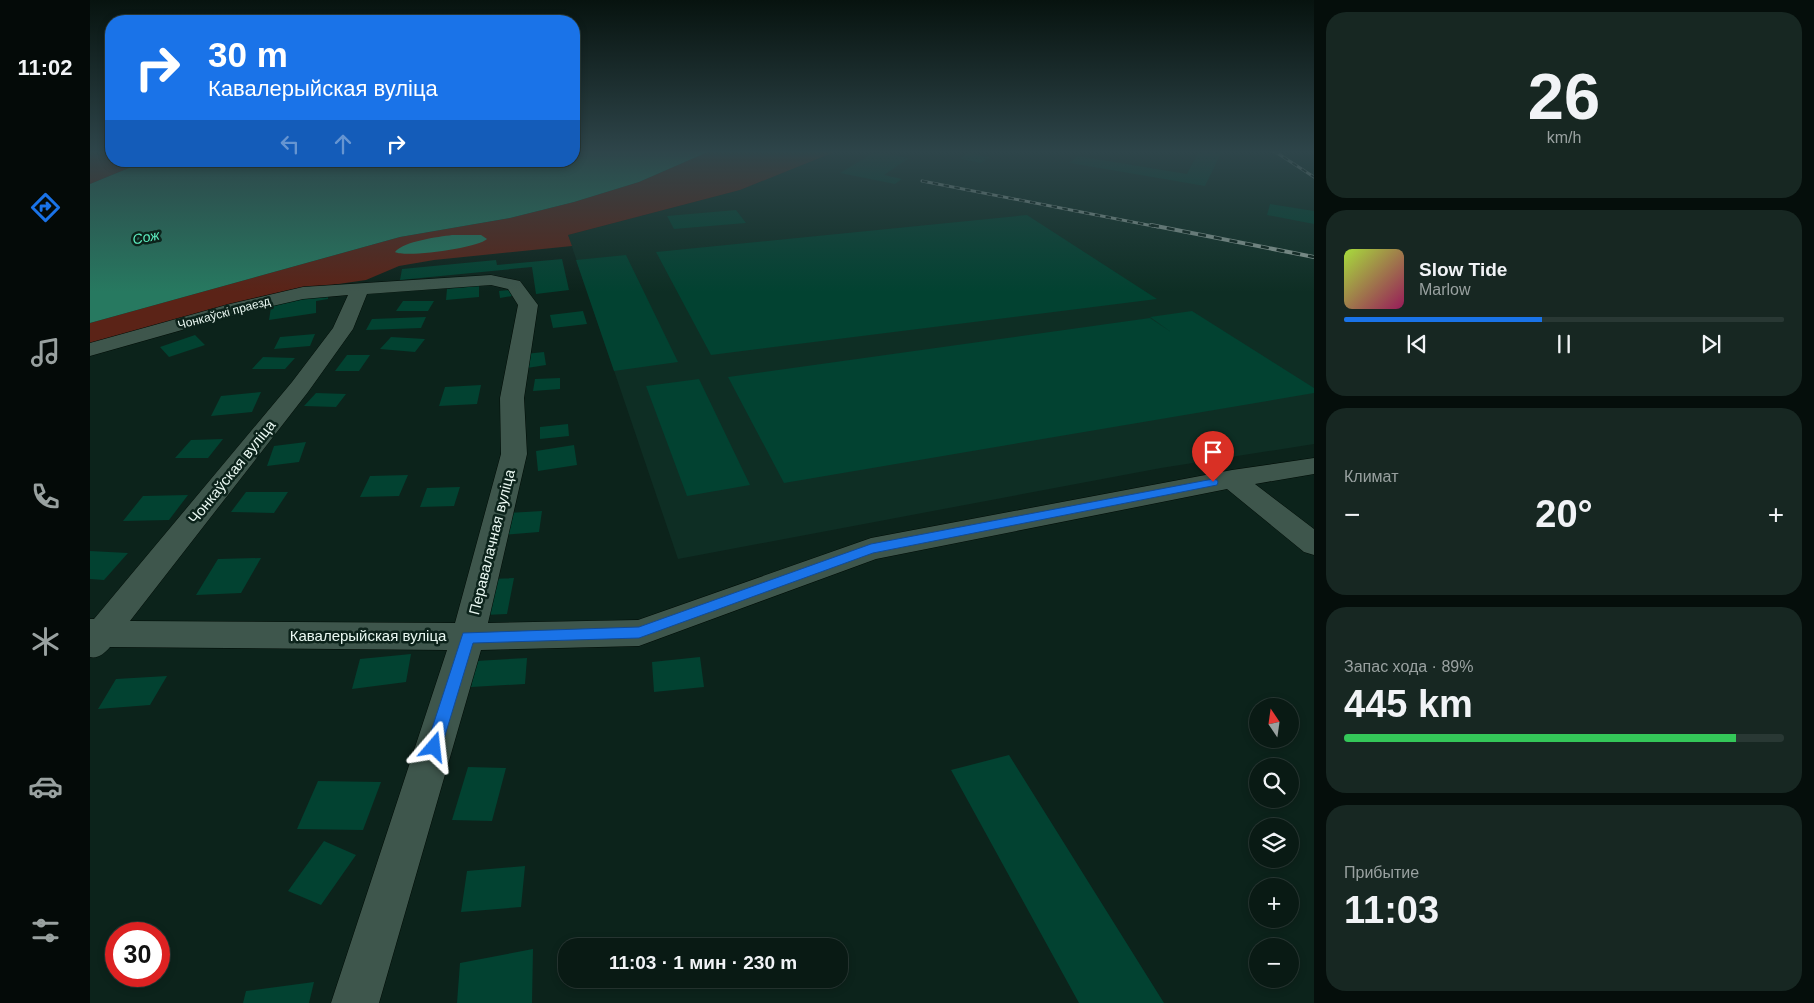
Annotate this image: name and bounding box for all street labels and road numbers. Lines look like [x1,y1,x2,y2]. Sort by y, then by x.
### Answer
street label: Чонкаўскі праезд [176,294,272,332]
street label: Чонкаўская вуліца [185,416,279,527]
street label: Перавалачная вуліца [465,467,518,616]
street label: Кавалерыйская вуліца [290,627,447,644]

